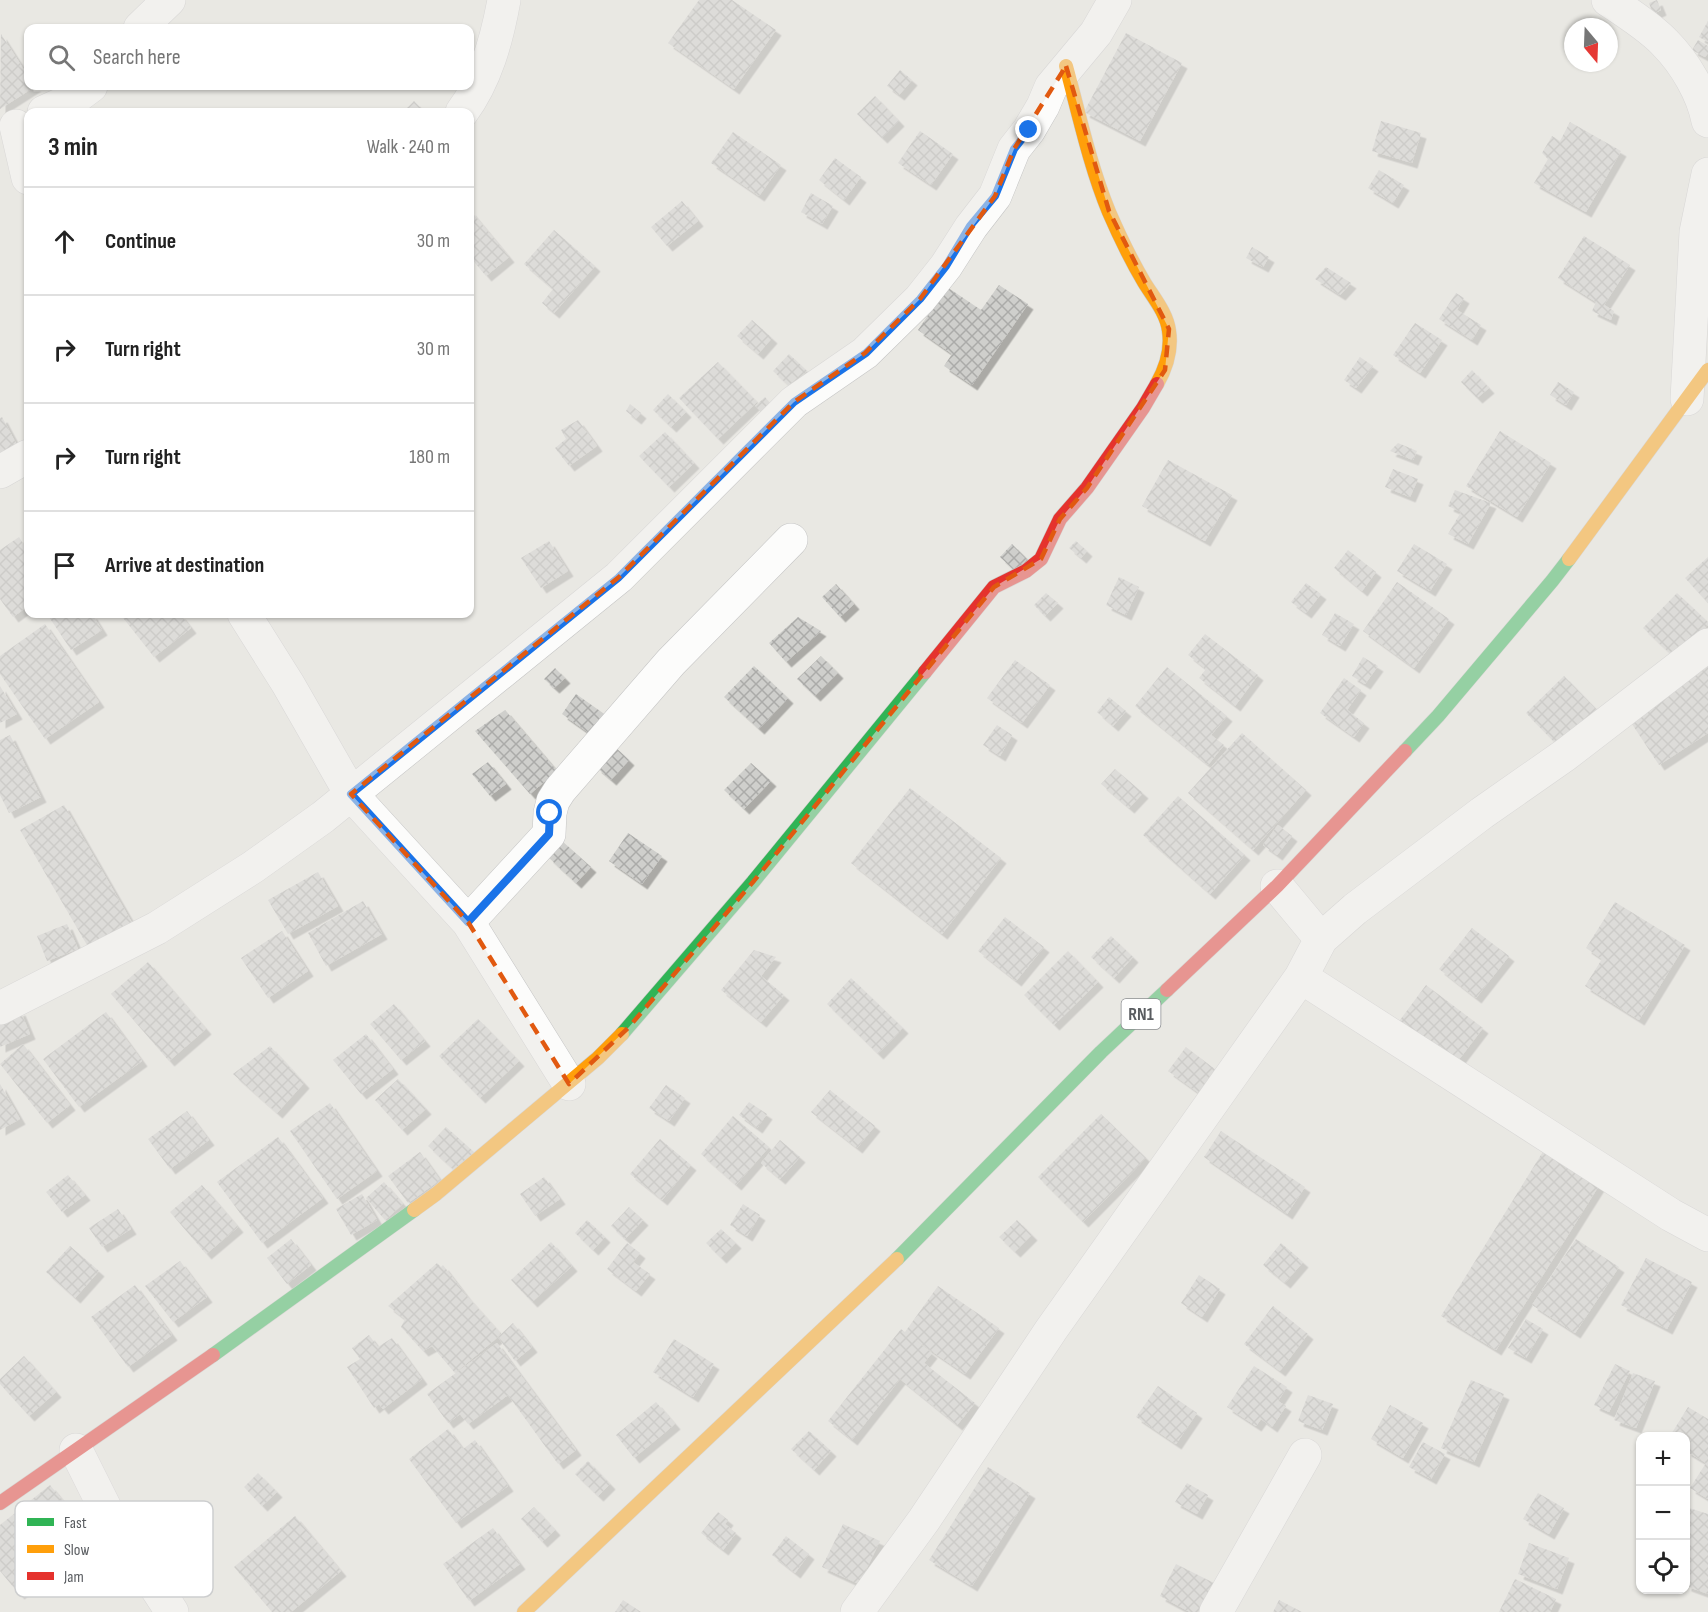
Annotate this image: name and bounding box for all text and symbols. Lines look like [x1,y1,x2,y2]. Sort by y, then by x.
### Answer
north arrow [1564,18,1618,72]
search box [24,24,474,90]
icon: search [45,41,78,74]
text: Search here [93,44,180,71]
route end [1015,116,1041,142]
text: 3 min [48,132,98,163]
text: Walk · 240 m [367,135,450,159]
icon: ahead [48,225,81,258]
text: Continue [105,228,176,255]
text: 30 m [417,229,450,253]
icon: right [48,333,81,366]
text: Turn right [105,336,181,363]
text: 30 m [417,337,450,361]
icon: right [48,441,81,474]
text: Turn right [105,444,181,471]
text: 180 m [409,445,450,469]
icon: arrive [48,549,81,582]
text: Arrive at destination [105,552,264,579]
route start [536,799,562,825]
road number: RN1 [1122,999,1160,1029]
map controls [1636,1432,1690,1594]
button: + [1636,1432,1690,1486]
button: − [1636,1486,1690,1540]
legend [15,1501,213,1597]
text: Fast [64,1514,87,1533]
button: locate [1636,1540,1690,1594]
text: Slow [64,1541,89,1560]
text: Jam [63,1568,84,1587]

